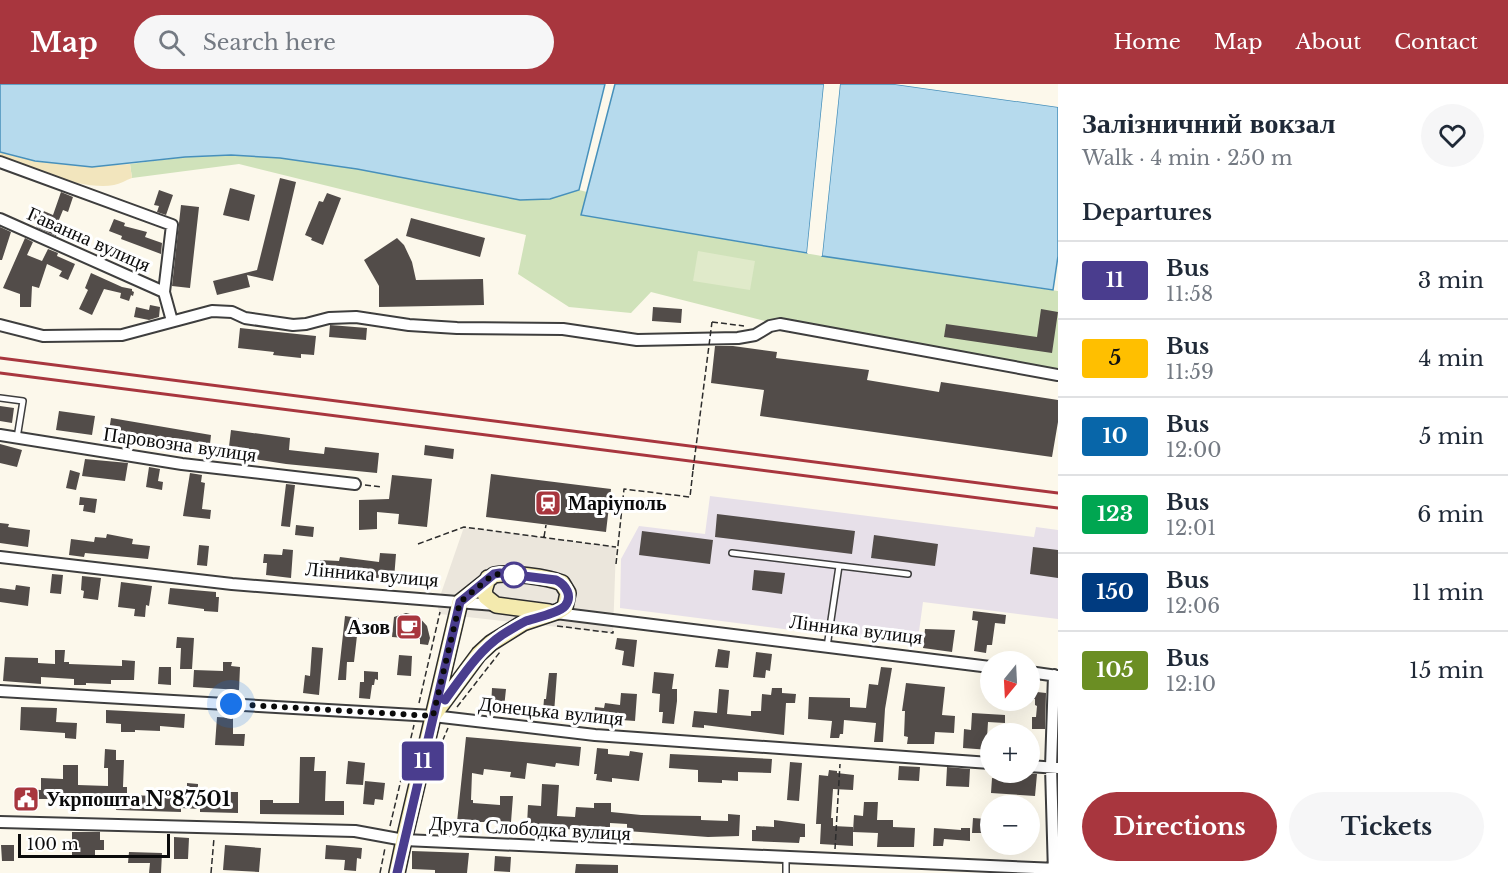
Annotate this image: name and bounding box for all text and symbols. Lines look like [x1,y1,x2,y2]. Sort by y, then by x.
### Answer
search box [134,15,554,69]
text: Map [30,25,98,60]
icon: search [155,26,188,59]
text: Search here [203,29,336,56]
text: Home [1114,29,1181,55]
text: Map [1214,29,1262,55]
text: About [1295,29,1361,55]
text: Contact [1394,29,1478,55]
button: heart [1421,104,1484,167]
text: Залізничний вокзал [1082,106,1336,141]
text: Walk · 4 min · 250 m [1082,146,1292,170]
text: Departures [1082,199,1212,226]
street label: Гаванна вулиця [24,201,154,277]
text: Bus [1166,255,1209,282]
text: 11 [1106,267,1124,293]
text: 3 min [1418,267,1484,294]
text: 11:58 [1166,282,1213,306]
text: Bus [1166,333,1209,360]
text: 5 [1109,345,1121,371]
text: 4 min [1419,345,1484,372]
text: 11:59 [1166,360,1214,384]
text: Bus [1166,411,1209,438]
street label: Паровозна вулиця [102,421,258,467]
text: 10 [1102,423,1128,449]
text: 5 min [1419,423,1484,450]
text: 12:00 [1166,438,1222,462]
station icon: Маріуполь [533,488,563,518]
text: Bus [1166,489,1209,516]
place label: Маріуполь [568,491,667,515]
text: 123 [1097,501,1133,527]
text: 6 min [1417,501,1484,528]
text: 12:01 [1166,516,1216,540]
street label: Лінника вулиця [304,556,440,592]
unlabelled marker [501,562,527,588]
text: Bus [1166,567,1209,594]
text: 150 [1096,579,1134,605]
text: 11 min [1412,579,1484,606]
text: 12:06 [1166,594,1220,618]
street label: Лінника вулиця [788,609,924,649]
cafe icon: Азов [394,612,424,642]
place label: Азов [347,615,390,639]
text: Bus [1166,645,1209,672]
north arrow [980,651,1040,711]
map controls [980,651,1040,855]
text: 105 [1096,657,1134,683]
text: 15 min [1409,657,1484,684]
text: 12:10 [1166,672,1216,696]
your location [216,689,246,719]
street label: Донецька вулиця [477,691,625,731]
button: + [980,723,1040,783]
line badge: 11 [396,742,450,780]
text: 11 [414,748,432,774]
public building icon: Укрпошта №87501 [11,784,41,814]
place label: Укрпошта №87501 [46,787,231,811]
button: Directions [1082,792,1277,861]
button: Tickets [1289,792,1484,861]
button: − [980,795,1040,855]
street label: Друга Слободка вулиця [429,811,631,845]
scale bar [18,831,170,858]
text: 100 m [27,834,79,854]

